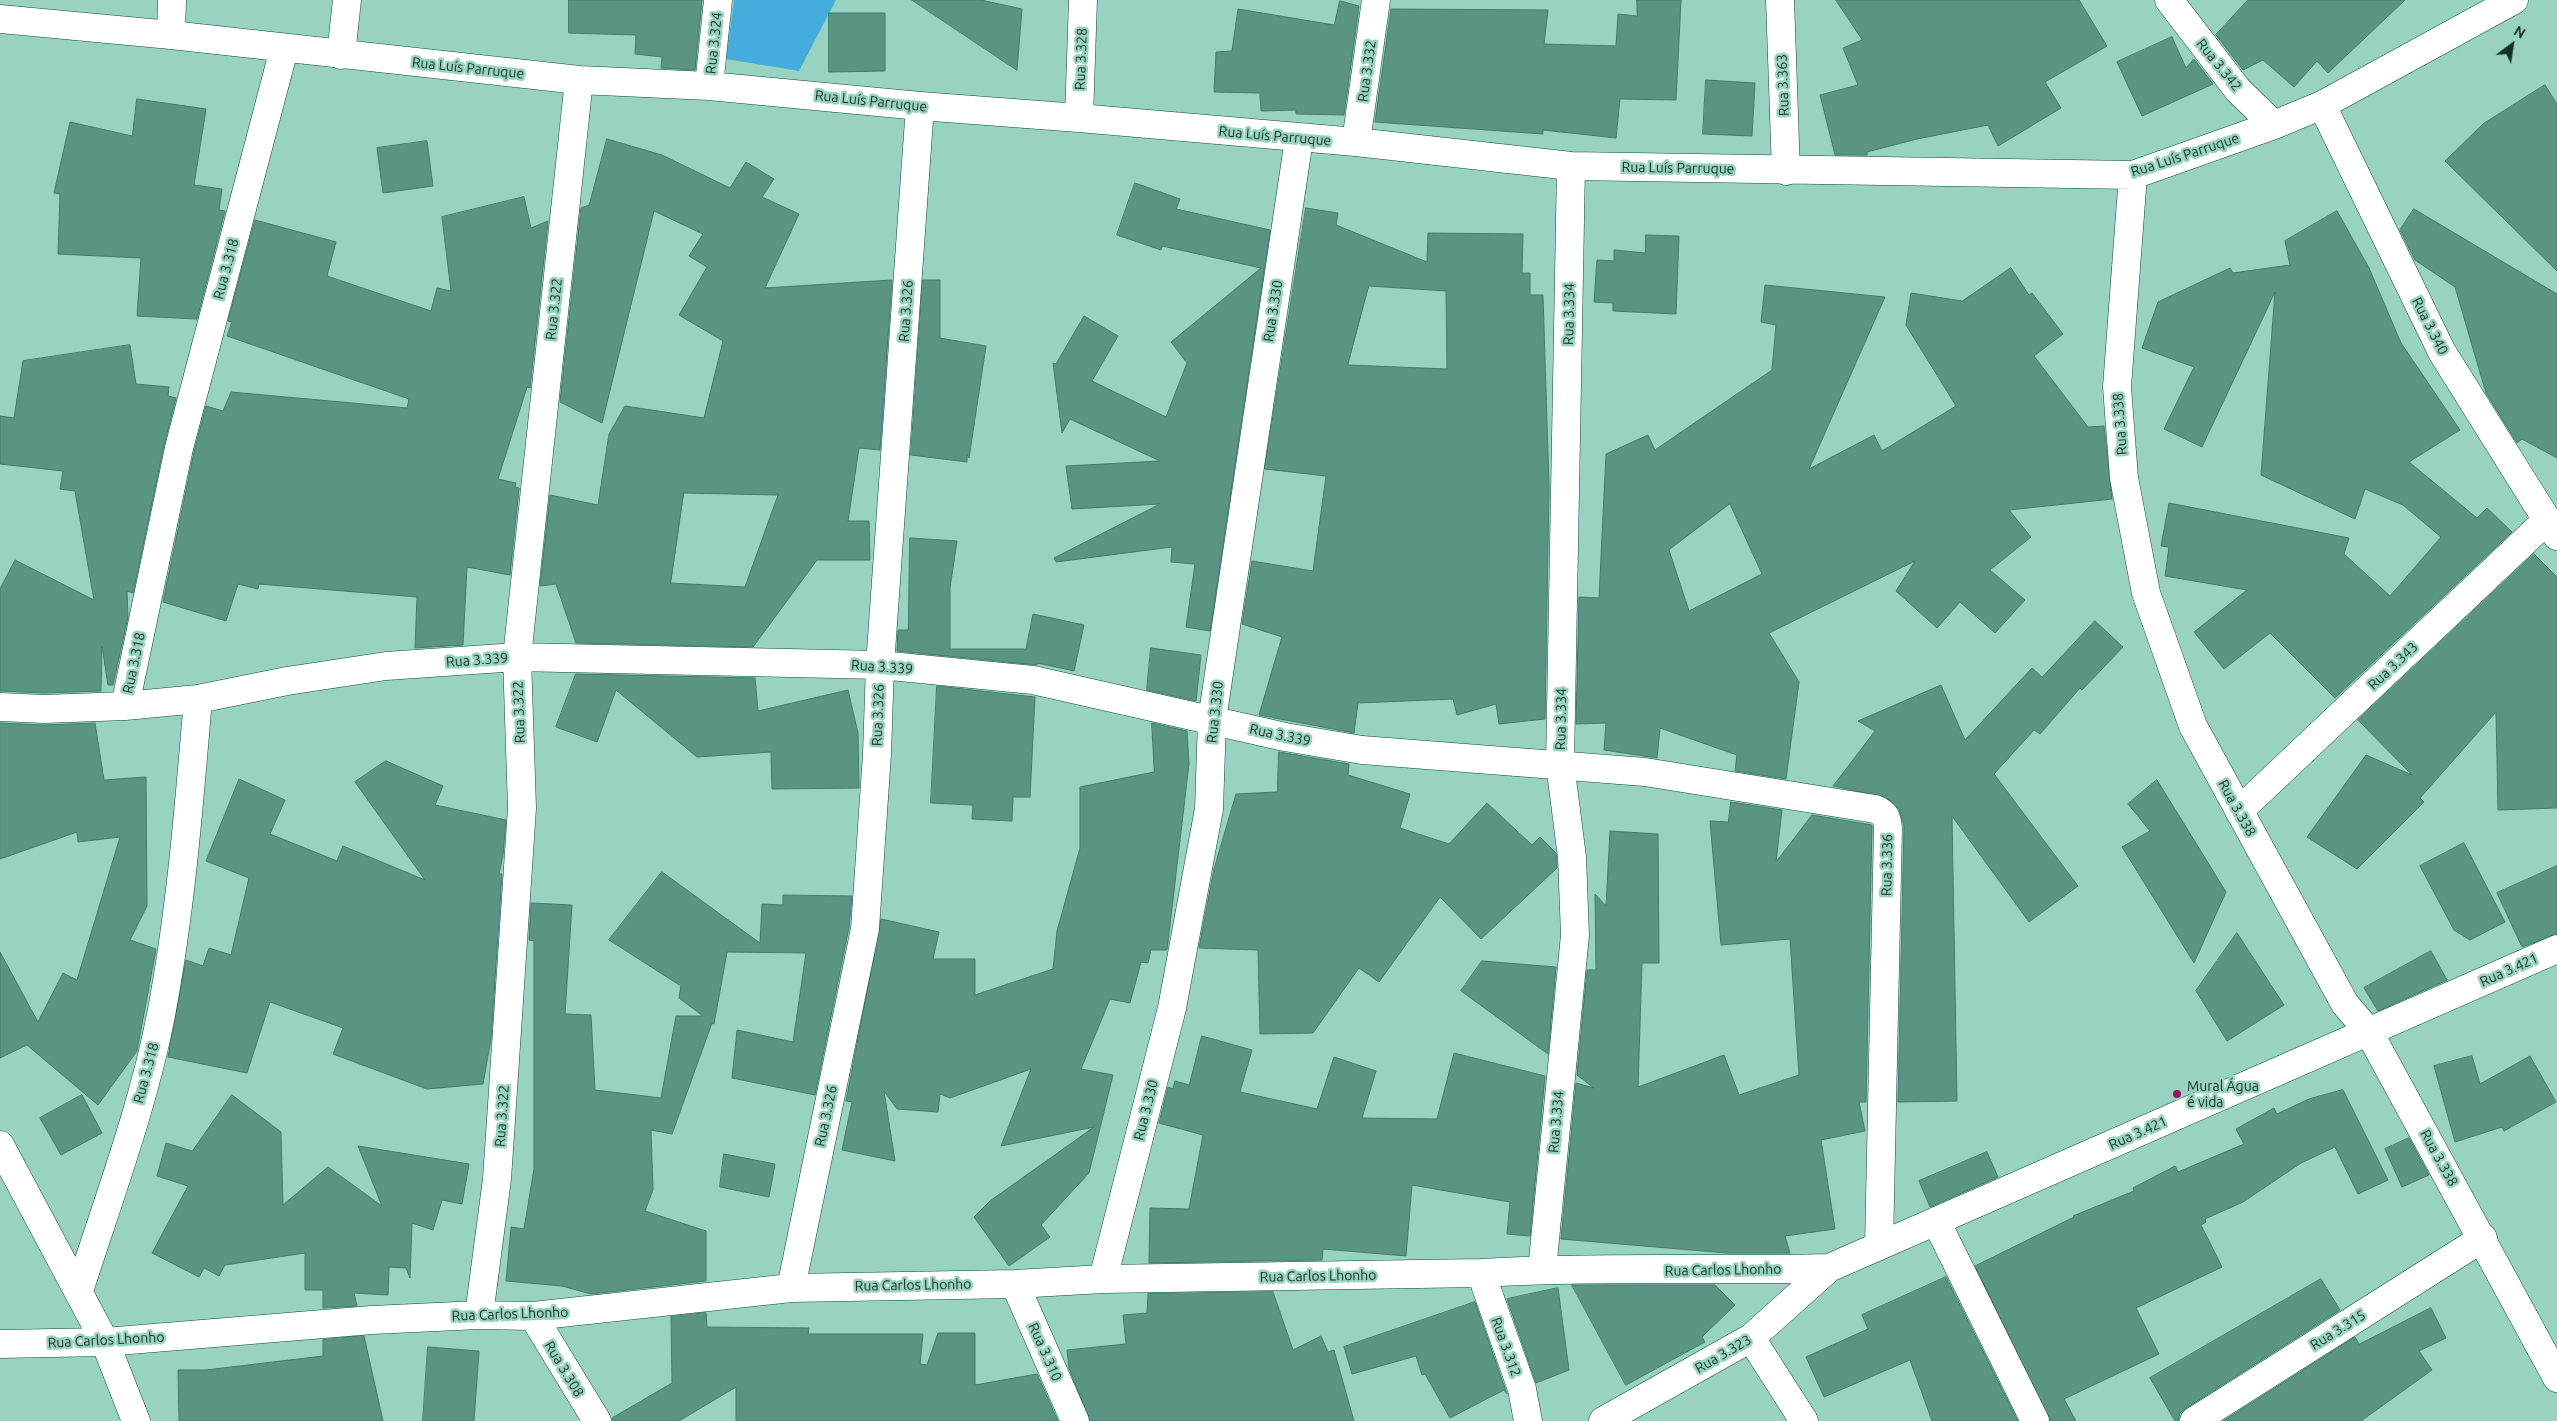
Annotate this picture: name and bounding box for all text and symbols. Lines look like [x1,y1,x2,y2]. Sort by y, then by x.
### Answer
street label: Rua 3.324 [702,11,726,75]
north arrow [2487,20,2537,70]
text: N [2511,23,2528,42]
street label: Rua 3.328 [1072,28,1090,90]
street label: Rua 3.342 [2193,36,2245,94]
street label: Rua 3.332 [1354,39,1380,103]
street label: Rua Luís Parruque [411,54,525,82]
street label: Rua 3.363 [1774,54,1792,116]
street label: Rua Luís Parruque [814,87,928,115]
street label: Rua Luís Parruque [1218,123,1332,149]
street label: Rua Luís Parruque [2129,130,2241,180]
street label: Rua Luís Parruque [1621,159,1735,177]
street label: Rua 3.318 [210,237,242,301]
street label: Rua 3.322 [542,277,566,341]
street label: Rua 3.326 [895,279,917,343]
street label: Rua 3.330 [1260,279,1286,343]
street label: Rua 3.334 [1560,283,1578,345]
street label: Rua 3.340 [2408,295,2452,357]
street label: Rua 3.338 [2109,392,2131,456]
street label: Rua 3.318 [119,631,149,695]
street label: Rua 3.343 [2365,639,2421,693]
street label: Rua 3.339 [445,649,509,671]
street label: Rua 3.339 [850,656,914,678]
street label: Rua 3.330 [1203,680,1227,744]
street label: Rua 3.322 [510,681,528,743]
street label: Rua 3.326 [869,684,887,746]
street label: Rua 3.334 [1552,688,1570,750]
street label: Rua 3.339 [1248,720,1312,750]
street label: Rua 3.338 [2215,777,2259,839]
street label: Rua 3.336 [1878,834,1896,896]
street label: Rua 3.421 [2477,950,2541,990]
street label: Rua 3.318 [130,1041,162,1105]
street label: Rua 3.330 [1130,1078,1162,1142]
place label: Mural Água é vida [2187,1078,2259,1110]
street label: Rua 3.322 [491,1084,513,1148]
street label: Rua 3.326 [811,1084,841,1148]
marker: Mural Água é vida [2171,1088,2183,1100]
street label: Rua 3.334 [1545,1090,1567,1154]
street label: Rua 3.421 [2106,1113,2170,1153]
street label: Rua 3.338 [2417,1127,2461,1189]
street label: Rua Carlos Lhonho [1664,1261,1782,1279]
street label: Rua Carlos Lhonho [1259,1267,1377,1285]
street label: Rua Carlos Lhonho [854,1276,972,1294]
street label: Rua Carlos Lhonho [451,1304,569,1324]
street label: Rua 3.315 [2307,1306,2369,1354]
street label: Rua 3.312 [1487,1315,1525,1379]
street label: Rua 3.310 [1025,1320,1065,1384]
street label: Rua Carlos Lhonho [47,1329,165,1351]
street label: Rua 3.323 [1692,1331,1754,1377]
street label: Rua 3.308 [541,1338,587,1400]

